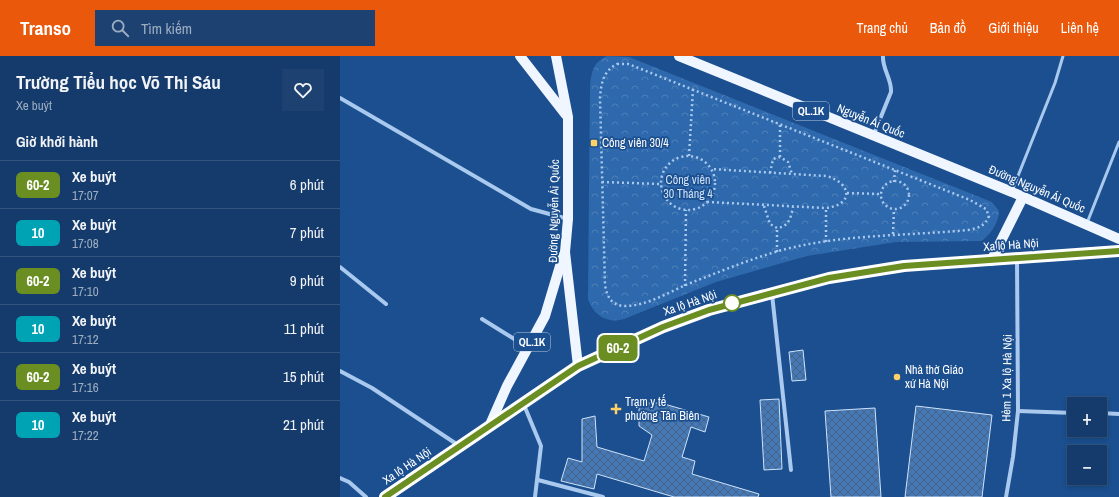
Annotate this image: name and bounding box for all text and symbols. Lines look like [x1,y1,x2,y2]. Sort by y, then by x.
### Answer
search box [95,10,375,46]
text: Transo [20,15,71,41]
icon: search [109,17,131,39]
text: Tìm kiếm [141,18,192,39]
text: Trang chủ [857,19,908,37]
text: Bản đồ [930,19,966,37]
text: Giới thiệu [988,19,1039,37]
text: Liên hệ [1061,19,1099,37]
text: Trường Tiểu học Võ Thị Sáu [16,69,221,95]
button: heart [282,69,324,111]
text: Xe buýt [16,97,52,114]
street label: Nguyễn Ái Quốc [835,100,907,142]
road number: QL.1K [793,102,829,120]
text: Giờ khởi hành [16,131,98,152]
place label: Công viên 30/4 [602,135,669,151]
marker: Công viên 30/4 [589,138,599,148]
street label: Đường Nguyễn Ái Quốc [545,159,563,263]
street label: Đường Nguyễn Ái Quốc [986,161,1088,217]
text: Xe buýt [72,166,116,187]
park label: Công viên 30 Tháng 4 [663,172,713,202]
text: 6 phút [290,174,324,195]
text: 60-2 [27,176,49,194]
text: 17:07 [72,187,99,204]
text: Xe buýt [72,214,116,235]
text: 7 phút [290,222,324,243]
text: 10 [32,224,44,242]
text: 17:08 [72,235,99,252]
street label: Xa lộ Hà Nội [983,235,1039,255]
text: Xe buýt [72,262,116,283]
text: 9 phút [290,270,324,291]
text: 60-2 [27,272,49,290]
text: 17:10 [72,283,99,300]
street label: Xa lộ Hà Nội [661,286,719,320]
unlabelled marker [723,294,741,312]
text: Xe buýt [72,310,116,331]
text: 11 phút [284,318,324,339]
text: 10 [32,320,44,338]
text: 17:12 [72,331,99,348]
road number: QL.1K [514,333,550,351]
street label: Hẻm 1 Xa lộ Hà Nội [998,334,1016,422]
line badge: 60-2 [590,335,646,361]
text: 60-2 [607,339,629,357]
text: Xe buýt [72,358,116,379]
place label: Nhà thờ Giáo xứ Hà Nội [905,362,964,392]
text: 15 phút [283,366,324,387]
text: 60-2 [27,368,49,386]
marker: Nhà thờ Giáo xứ Hà Nội [892,372,902,382]
text: 17:16 [72,379,99,396]
place label: Trạm y tế phường Tân Biên [625,394,699,424]
map controls [1067,397,1107,485]
button: + [1067,397,1107,437]
marker: Trạm y tế phường Tân Biên [610,403,622,415]
text: Xe buýt [72,406,116,427]
text: 21 phút [283,414,324,435]
text: 10 [32,416,44,434]
text: 17:22 [72,427,99,444]
street label: Xa lộ Hà Nội [379,444,435,488]
button: − [1067,445,1107,485]

